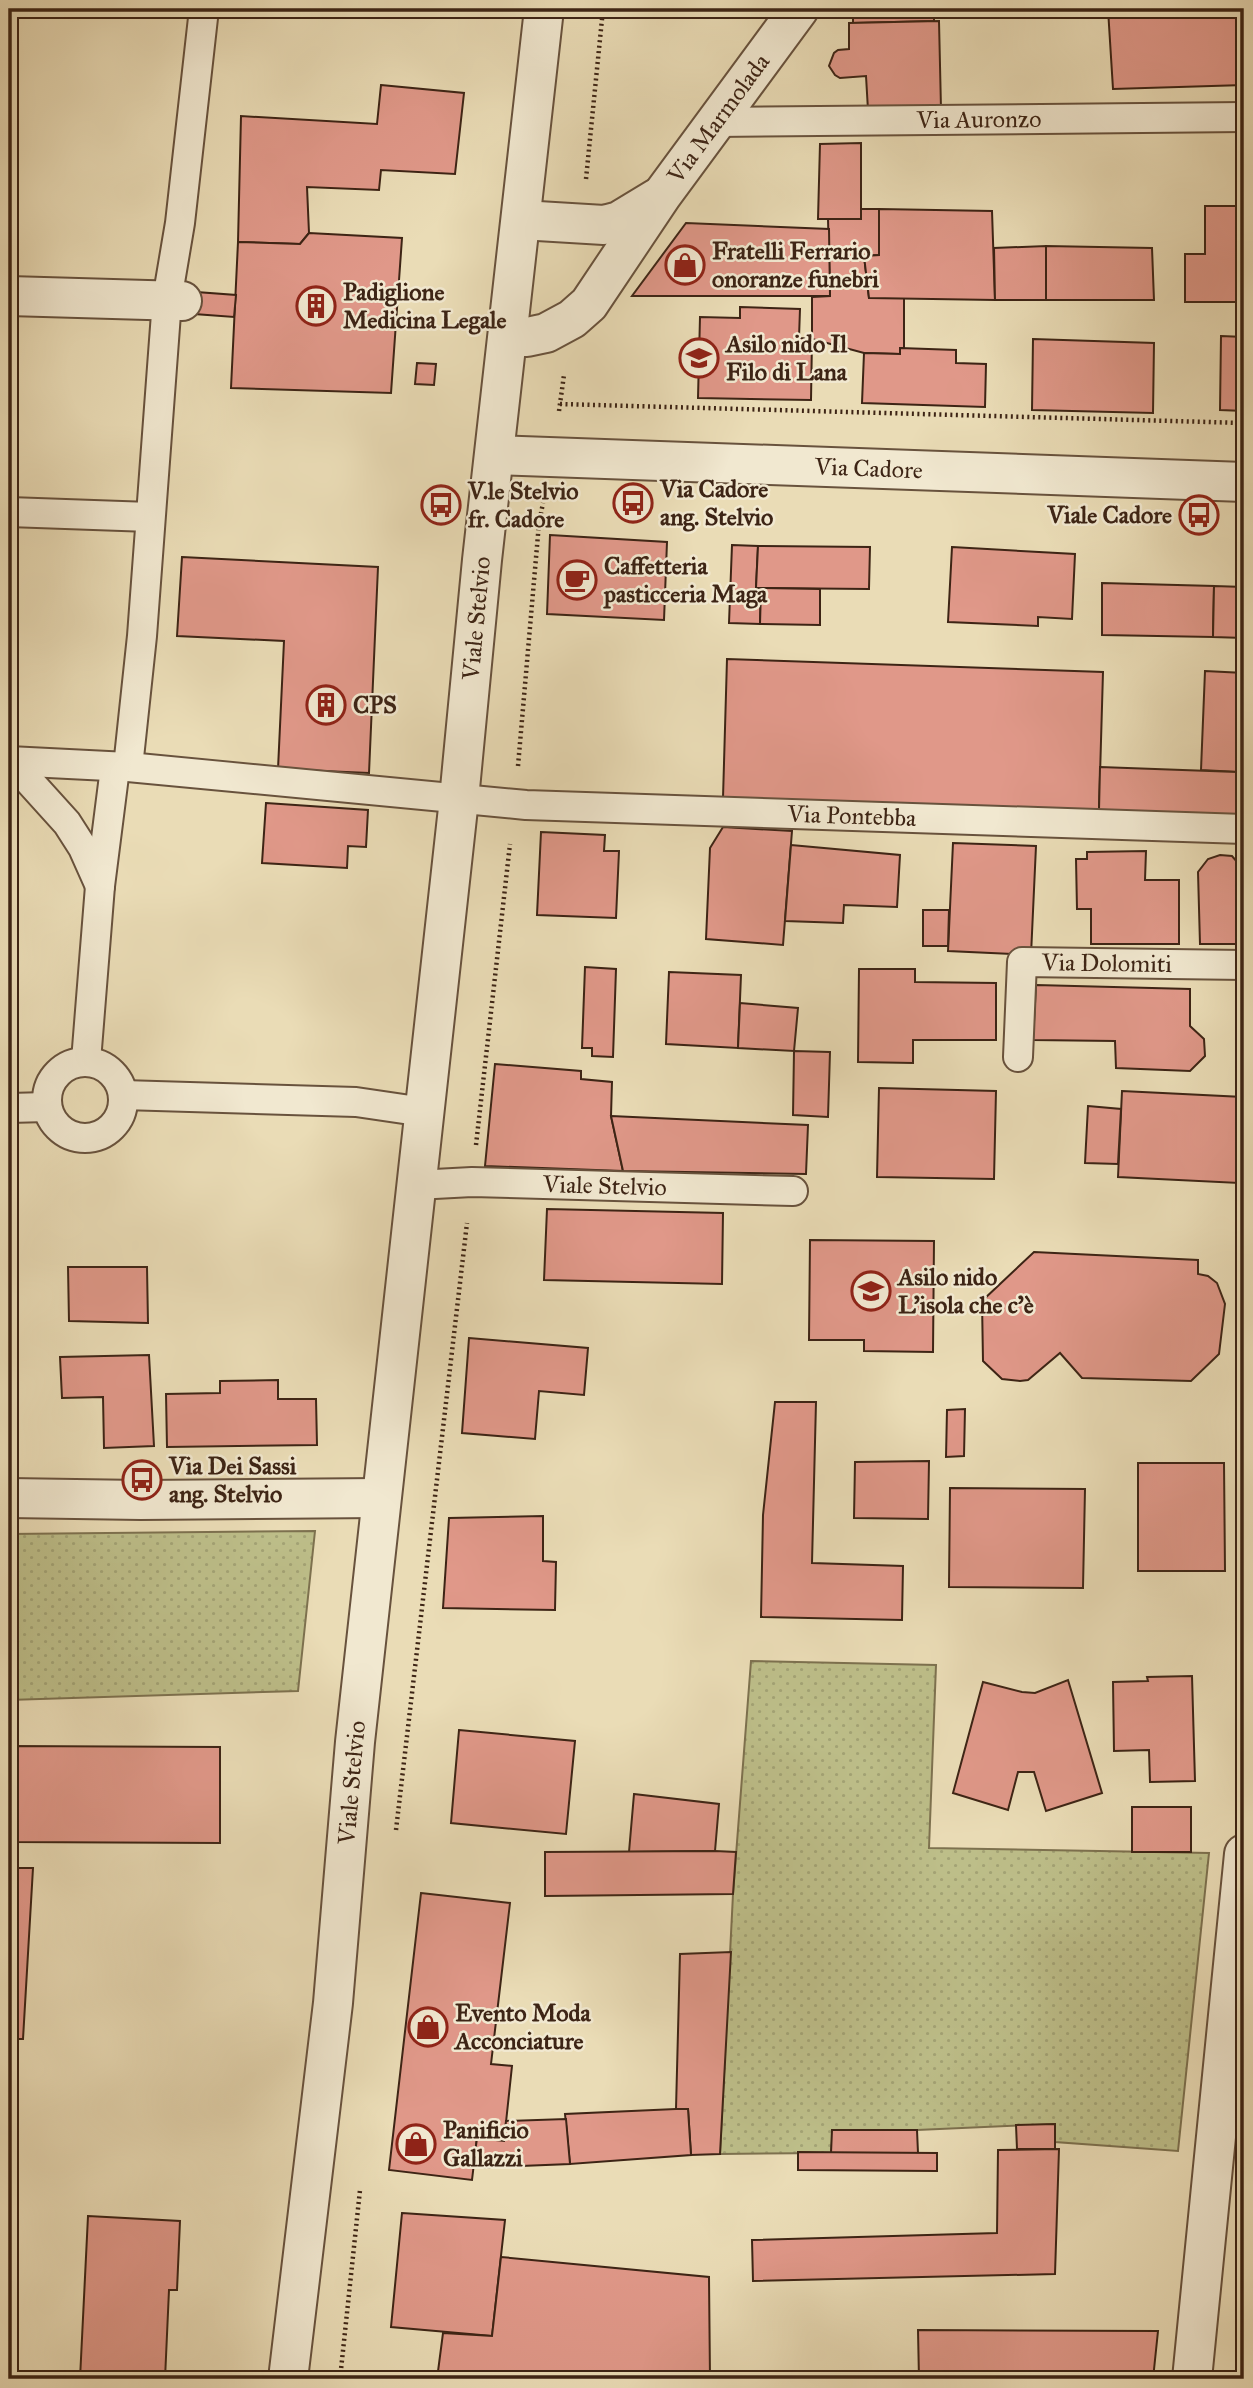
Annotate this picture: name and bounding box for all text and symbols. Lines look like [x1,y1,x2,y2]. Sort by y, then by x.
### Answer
street label: Via Marmolada [660,47,777,190]
street label: Via Auronzo [915,104,1042,135]
place label: Fratelli Ferrario onoranze funebri [712,236,879,294]
shop icon: Fratelli Ferrario onoranze funebri [664,244,706,286]
place label: Padiglione Medicina Legale [343,277,507,335]
building icon: Padiglione Medicina Legale [295,285,337,327]
place label: Asilo nido Il Filo di Lana [724,329,848,387]
school or university icon: Asilo nido Il Filo di Lana [678,337,720,379]
street label: Via Cadore [813,451,923,485]
place label: Via Cadore ang. Stelvio [659,474,773,532]
place label: V.le Stelvio fr. Cadore [467,476,579,534]
bus stop icon: Via Cadore ang. Stelvio [612,482,654,524]
bus stop icon: V.le Stelvio fr. Cadore [420,484,462,526]
bus stop icon: Viale Cadore [1178,494,1220,536]
place label: Viale Cadore [1046,500,1172,530]
place label: Caffetteria pasticceria Maga [603,551,768,609]
street label: Viale Stelvio [455,555,497,682]
cafe icon: Caffetteria pasticceria Maga [556,559,598,601]
building icon: CPS [305,684,347,726]
place label: CPS [353,690,397,720]
street label: Via Pontebba [786,799,918,833]
street label: Via Dolomiti [1041,947,1173,979]
street label: Viale Stelvio [541,1169,667,1202]
place label: Asilo nido L'isola che c'è [896,1262,1034,1320]
school or university icon: Asilo nido L'isola che c'è [850,1270,892,1312]
place label: Via Dei Sassi ang. Stelvio [168,1451,297,1509]
bus stop icon: Via Dei Sassi ang. Stelvio [121,1459,163,1501]
street label: Viale Stelvio [331,1719,372,1846]
place label: Evento Moda Acconciature [453,1998,591,2056]
shop icon: Evento Moda Acconciature [407,2006,449,2048]
place label: Panificio Gallazzi [443,2115,529,2173]
shop icon: Panificio Gallazzi [395,2123,437,2165]

